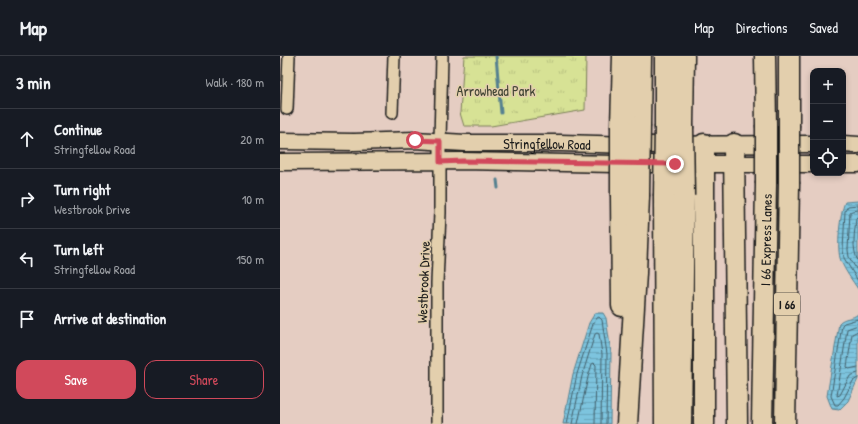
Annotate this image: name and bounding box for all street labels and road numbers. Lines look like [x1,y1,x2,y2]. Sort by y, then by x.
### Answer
street label: Stringfellow Road [503,133,591,154]
street label: I 66 Express Lanes [755,194,775,286]
street label: Westbrook Drive [412,240,434,323]
road number: I 66 [774,293,800,315]

